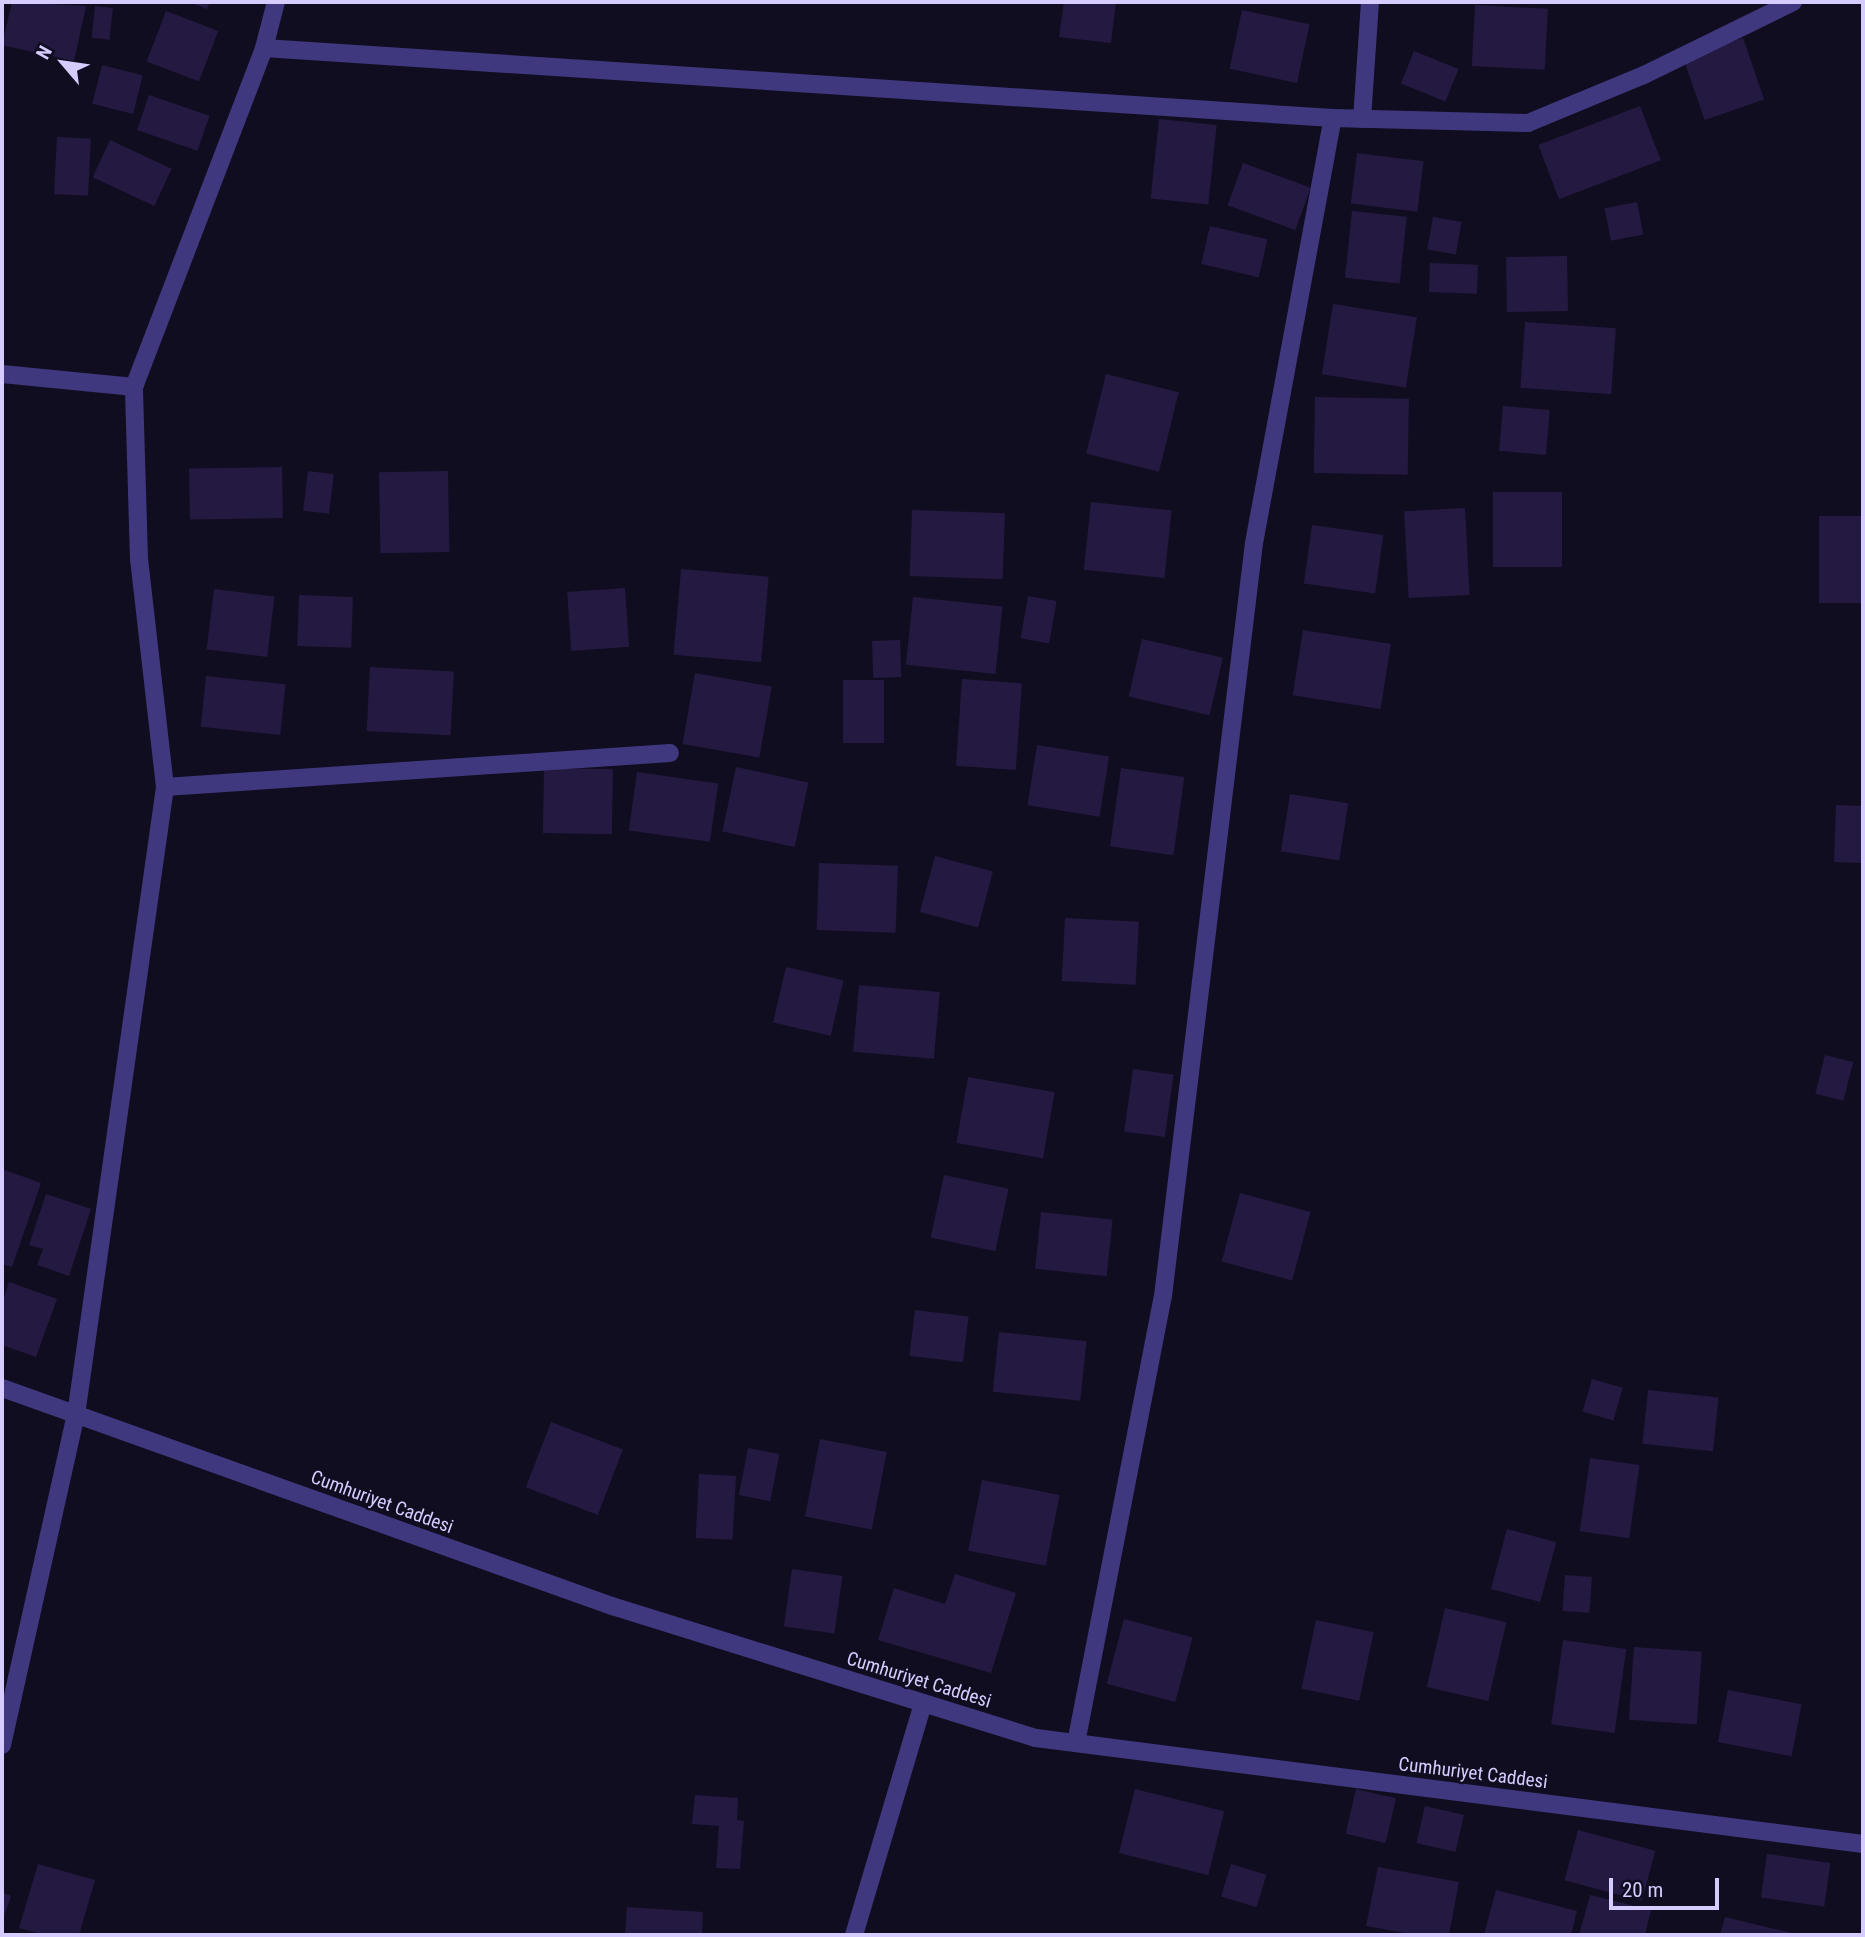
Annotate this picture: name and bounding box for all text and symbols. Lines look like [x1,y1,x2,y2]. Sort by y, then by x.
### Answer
north arrow [28,28,98,98]
text: N [31,42,57,63]
street label: Cumhuriyet Caddesi [308,1466,456,1538]
street label: Cumhuriyet Caddesi [844,1647,994,1713]
street label: Cumhuriyet Caddesi [1397,1753,1549,1793]
scale bar [1613,1864,1723,1908]
text: 20 m [1622,1878,1663,1902]

